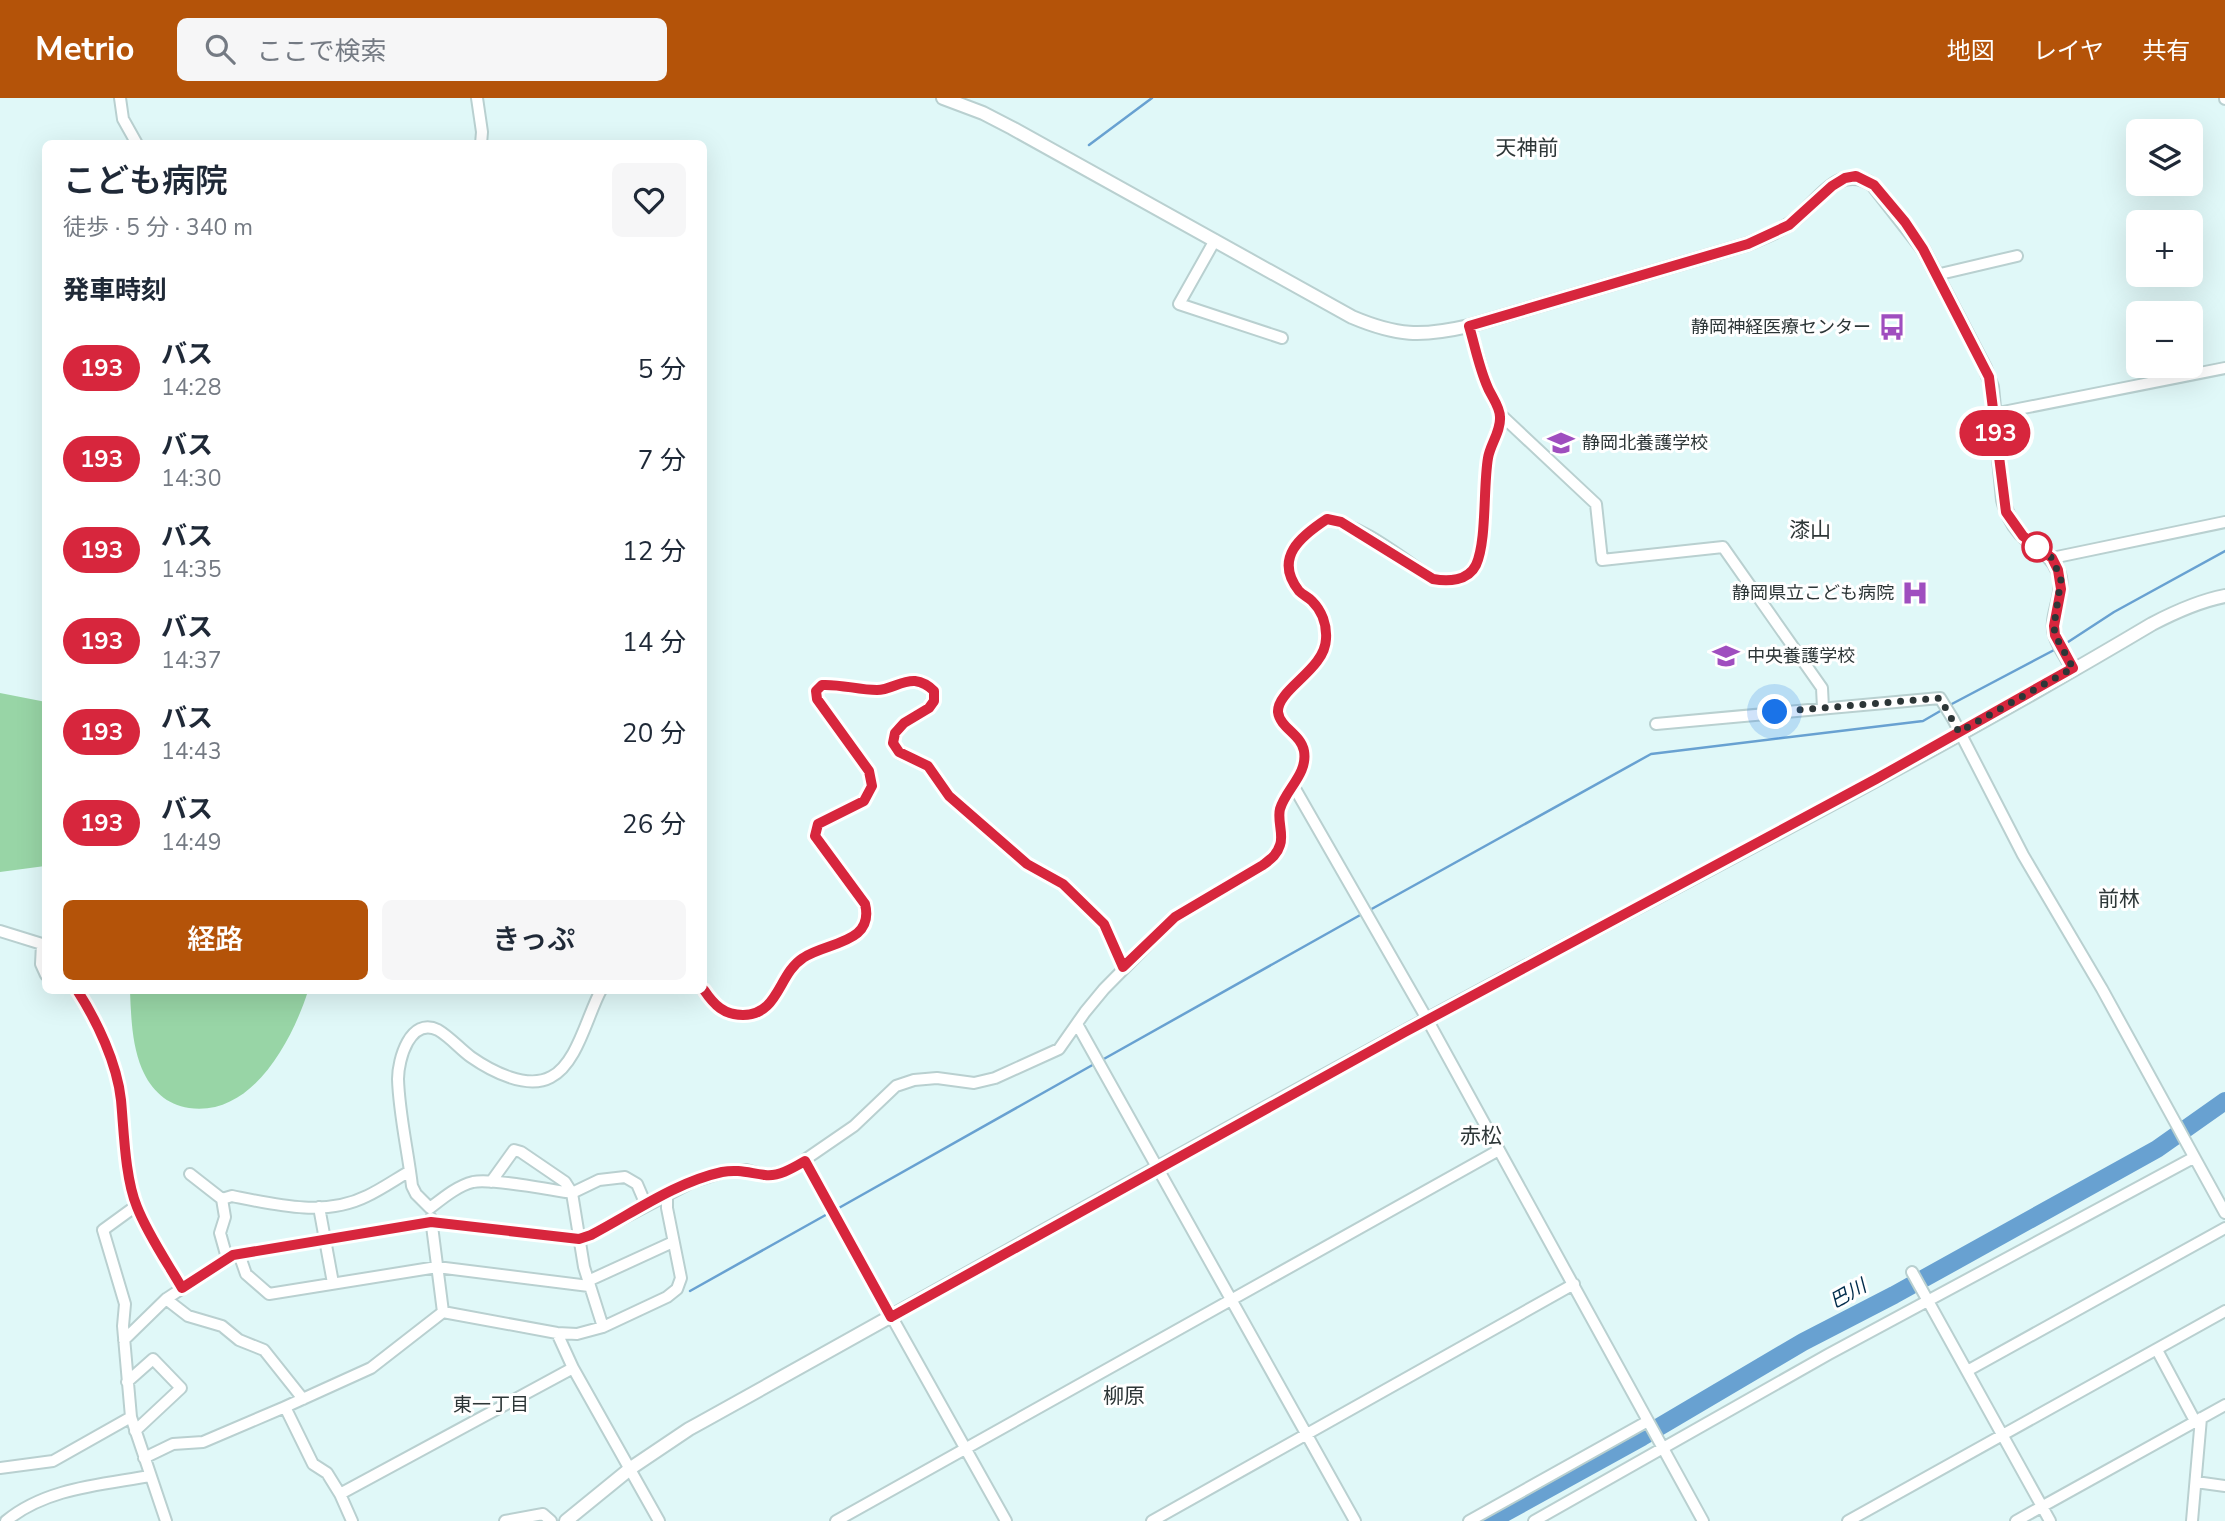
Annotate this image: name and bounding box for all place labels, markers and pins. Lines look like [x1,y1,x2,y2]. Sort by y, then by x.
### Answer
bus stop icon: 静岡神経医療センター [1877,312,1907,342]
place label: 静岡神経医療センター [1691,315,1871,339]
school or university icon: 静岡北養護学校 [1546,428,1576,458]
place label: 静岡北養護学校 [1582,431,1708,455]
unlabelled marker [2022,532,2052,562]
hospital icon: 静岡県立こども病院 [1900,578,1930,608]
place label: 静岡県立こども病院 [1732,581,1894,605]
school or university icon: 中央養護学校 [1711,641,1741,671]
place label: 中央養護学校 [1747,644,1855,668]

